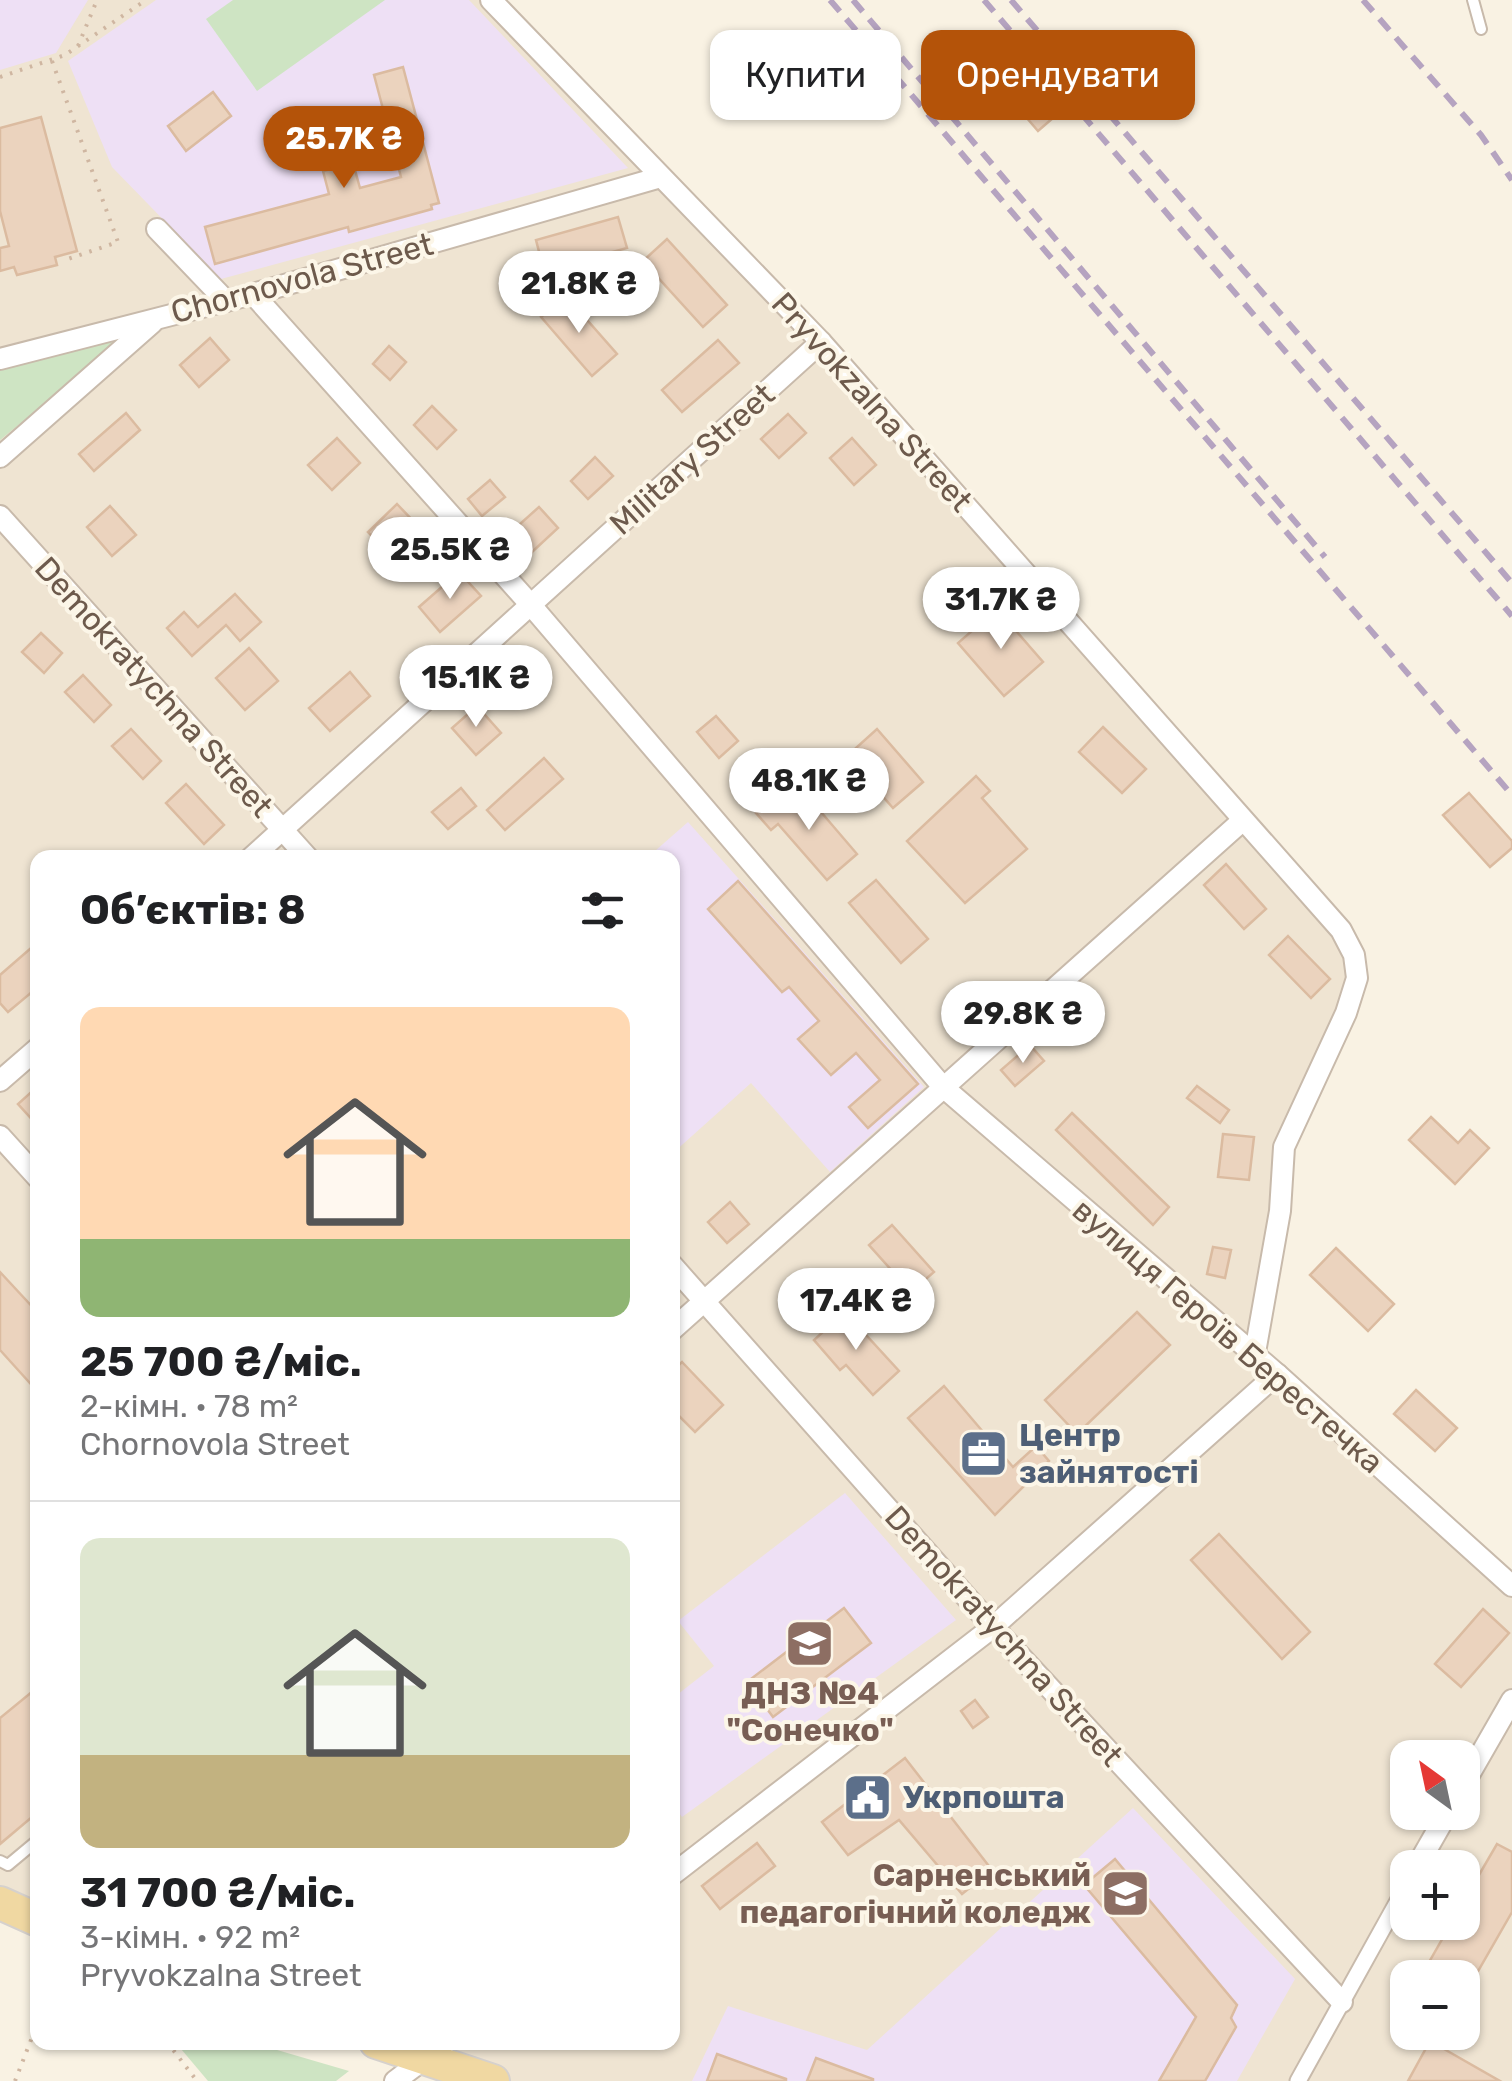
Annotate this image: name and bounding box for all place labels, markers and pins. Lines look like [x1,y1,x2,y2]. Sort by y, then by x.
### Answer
pin: 25.7K ₴ [252,106,436,191]
pin: 21.8K ₴ [487,251,671,336]
pin: 25.5K ₴ [358,517,542,602]
pin: 31.7K ₴ [909,567,1093,652]
pin: 15.1K ₴ [384,645,568,730]
pin: 48.1K ₴ [717,748,901,833]
pin: 29.8K ₴ [931,981,1115,1066]
pin: 17.4K ₴ [764,1268,948,1353]
place label: Центр зайнятості [1019,1416,1199,1491]
office icon: Центр зайнятості [958,1427,1010,1479]
school or university icon: ДНЗ №4 "Сонечко" [784,1617,836,1669]
place label: ДНЗ №4 "Сонечко" [726,1674,894,1749]
public building icon: Укрпошта [842,1771,894,1823]
place label: Укрпошта [903,1778,1065,1816]
place label: Сарненський педагогічний коледж [739,1856,1091,1931]
school or university icon: Сарненський педагогічний коледж [1100,1867,1152,1919]

